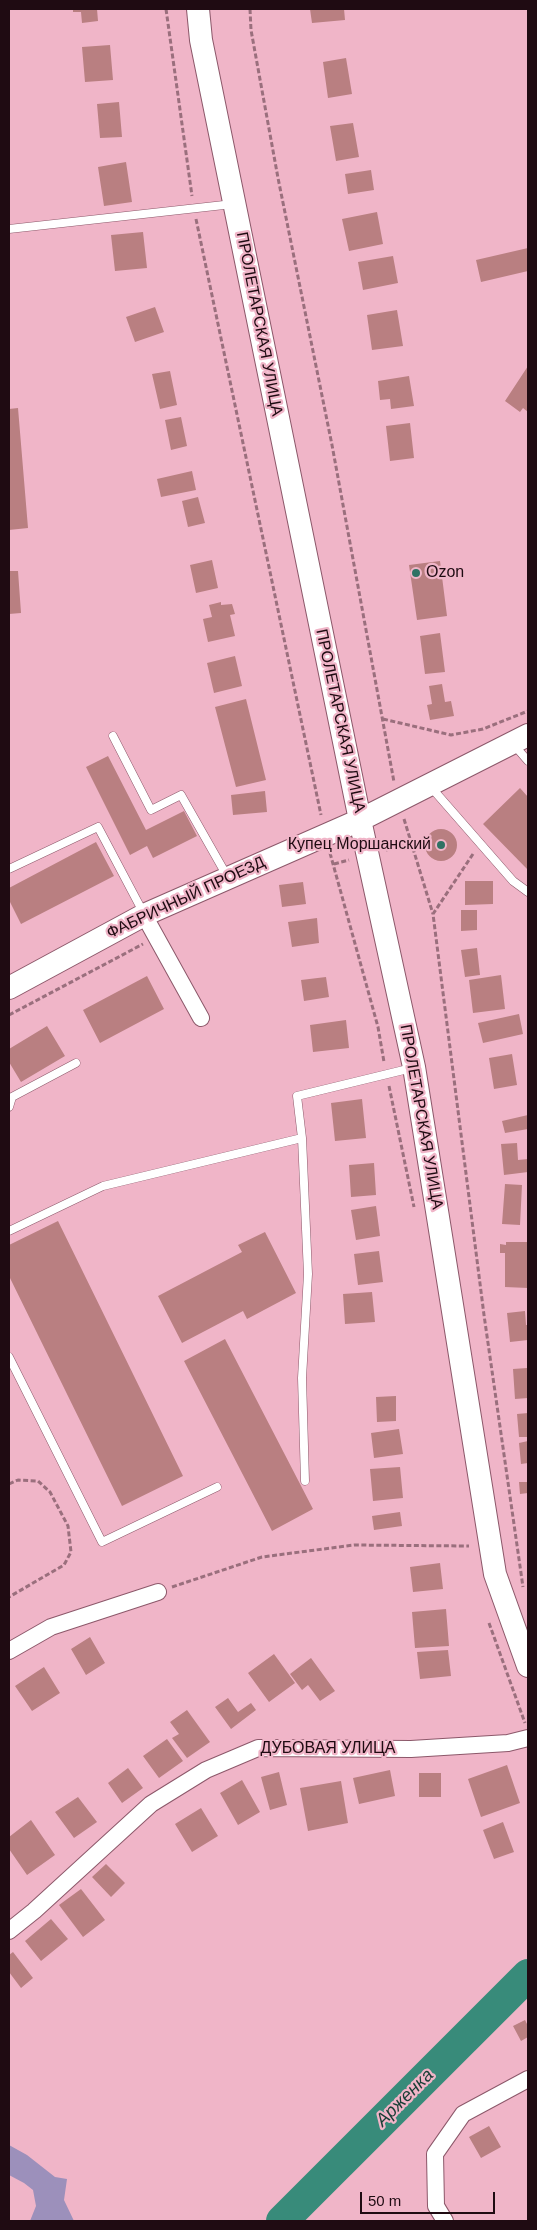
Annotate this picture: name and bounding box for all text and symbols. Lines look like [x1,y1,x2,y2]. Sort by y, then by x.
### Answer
street label: ПРОЛЕТАРСКАЯ УЛИЦА [232,230,286,418]
place label: Ozon [426,563,464,583]
marker: Ozon [410,567,422,579]
street label: ПРОЛЕТАРСКАЯ УЛИЦА [311,627,369,815]
place label: Купец Моршанский [288,835,431,855]
marker: Купец Моршанский [435,839,447,851]
street label: ФАБРИЧНЫЙ ПРОЕЗД [104,853,268,943]
street label: ПРОЛЕТАРСКАЯ УЛИЦА [395,1023,447,1211]
street label: ДУБОВАЯ УЛИЦА [261,1739,395,1759]
water label: Арженка [372,2065,438,2131]
scale bar [362,2182,497,2214]
text: 50 m [368,2192,401,2209]

